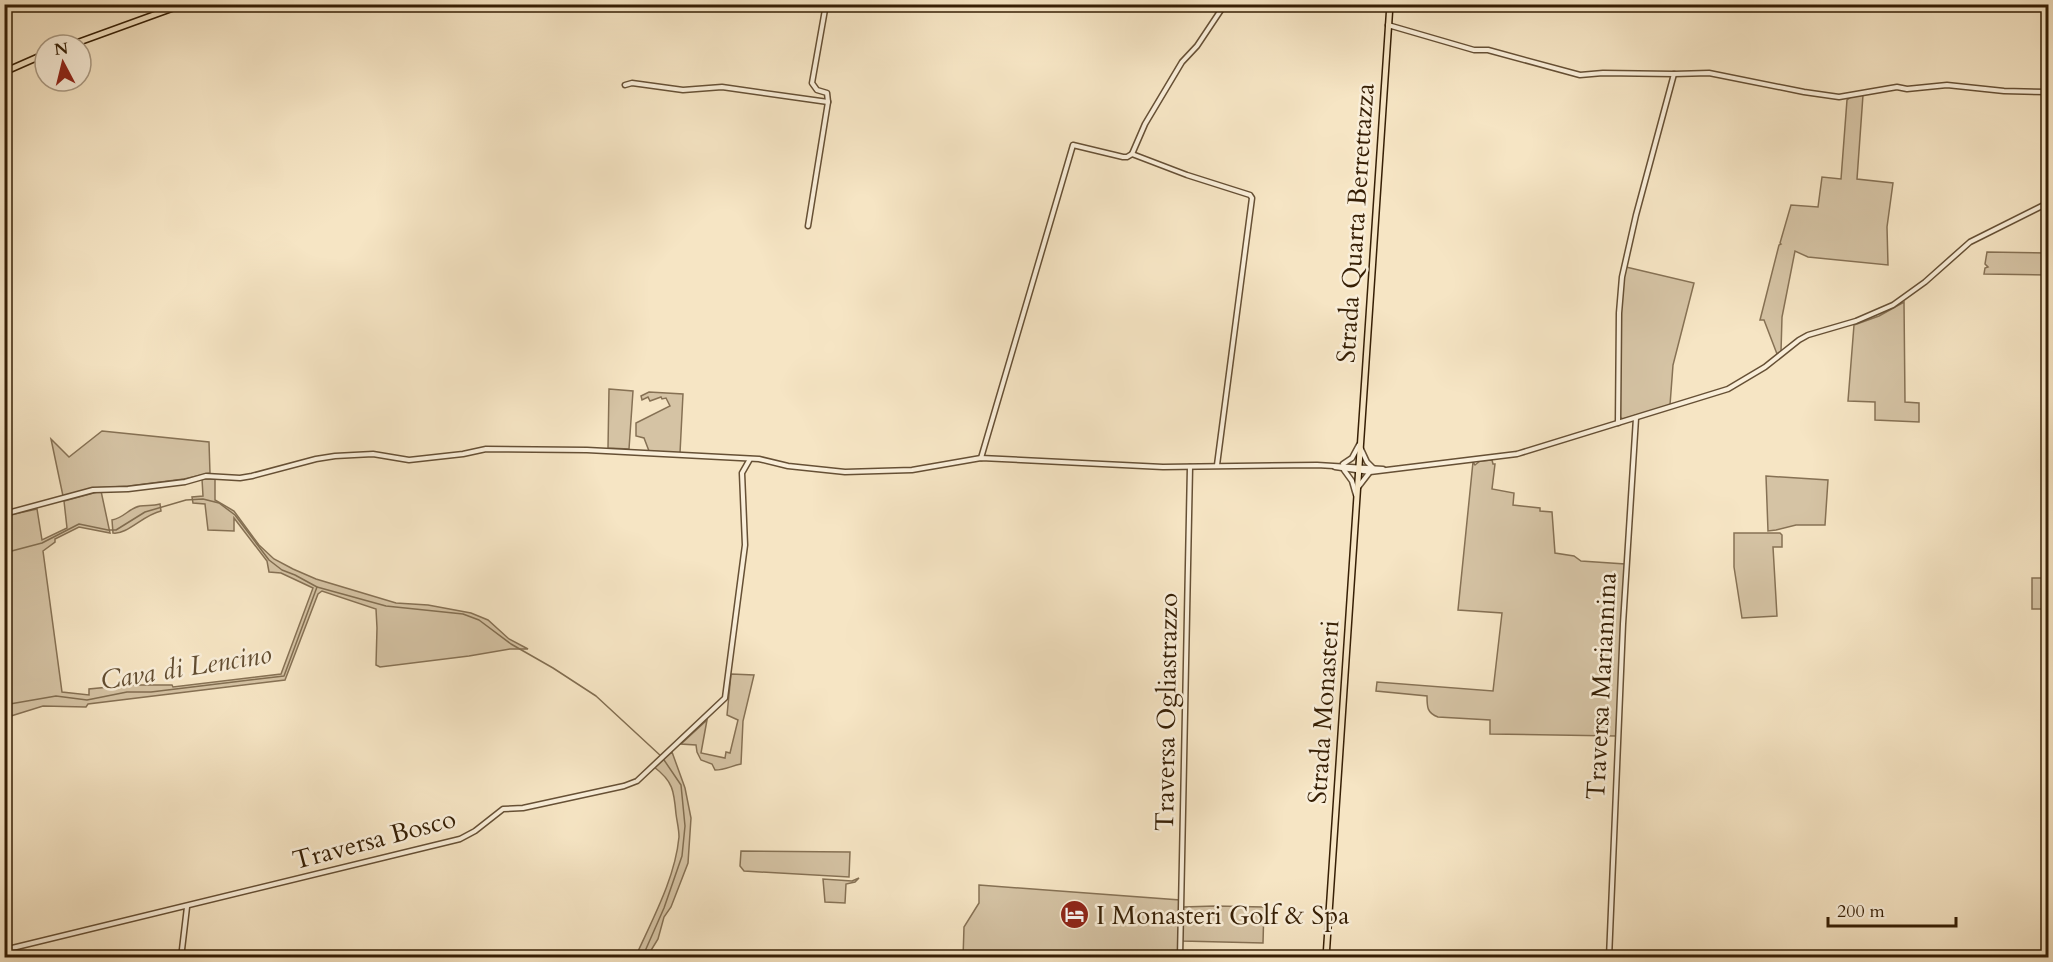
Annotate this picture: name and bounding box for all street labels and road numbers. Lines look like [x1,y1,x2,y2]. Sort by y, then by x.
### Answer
street label: Strada Quarta Berrettazza [1328,82,1383,364]
street label: Traversa Mariannina [1578,571,1625,801]
street label: Traversa Ogliastrazzo [1147,593,1186,831]
street label: Strada Monasteri [1300,619,1347,805]
street label: Traversa Bosco [289,801,460,878]

